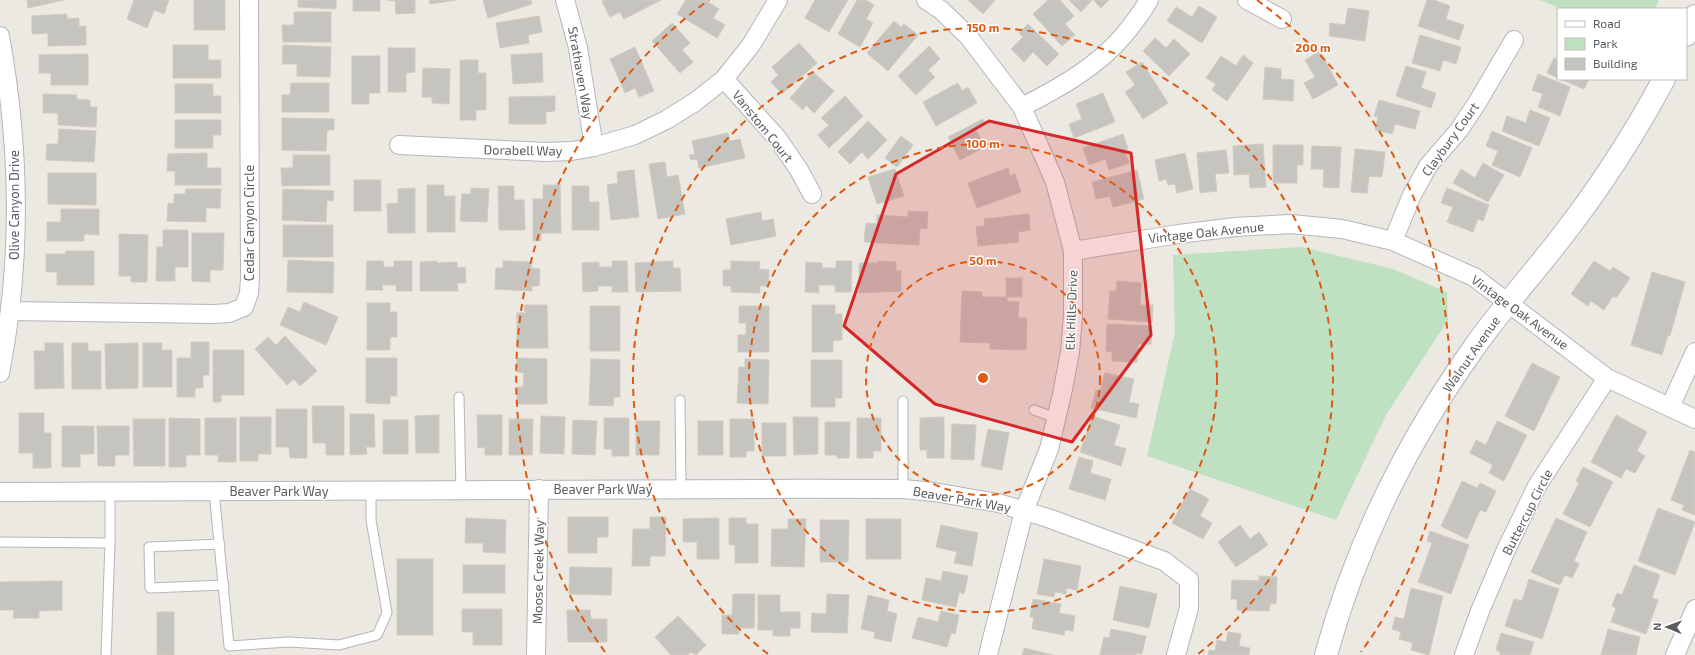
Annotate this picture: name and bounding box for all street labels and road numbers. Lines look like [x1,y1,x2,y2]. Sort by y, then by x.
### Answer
street label: Strathaven Way [565,25,597,121]
street label: Vanstom Court [729,87,797,165]
street label: Claybury Court [1418,99,1482,179]
street label: Dorabell Way [483,141,563,159]
street label: Olive Canyon Drive [6,150,22,260]
street label: Cedar Canyon Circle [241,165,257,281]
street label: Vintage Oak Avenue [1147,218,1265,246]
street label: Elk Hills Drive [1062,269,1080,351]
street label: Vintage Oak Avenue [1468,271,1572,353]
street label: Walnut Avenue [1439,313,1503,395]
street label: Buttercup Circle [1498,466,1556,558]
street label: Beaver Park Way [553,481,653,497]
street label: Beaver Park Way [229,483,329,499]
street label: Beaver Park Way [912,483,1012,516]
street label: Moose Creek Way [529,520,547,624]

